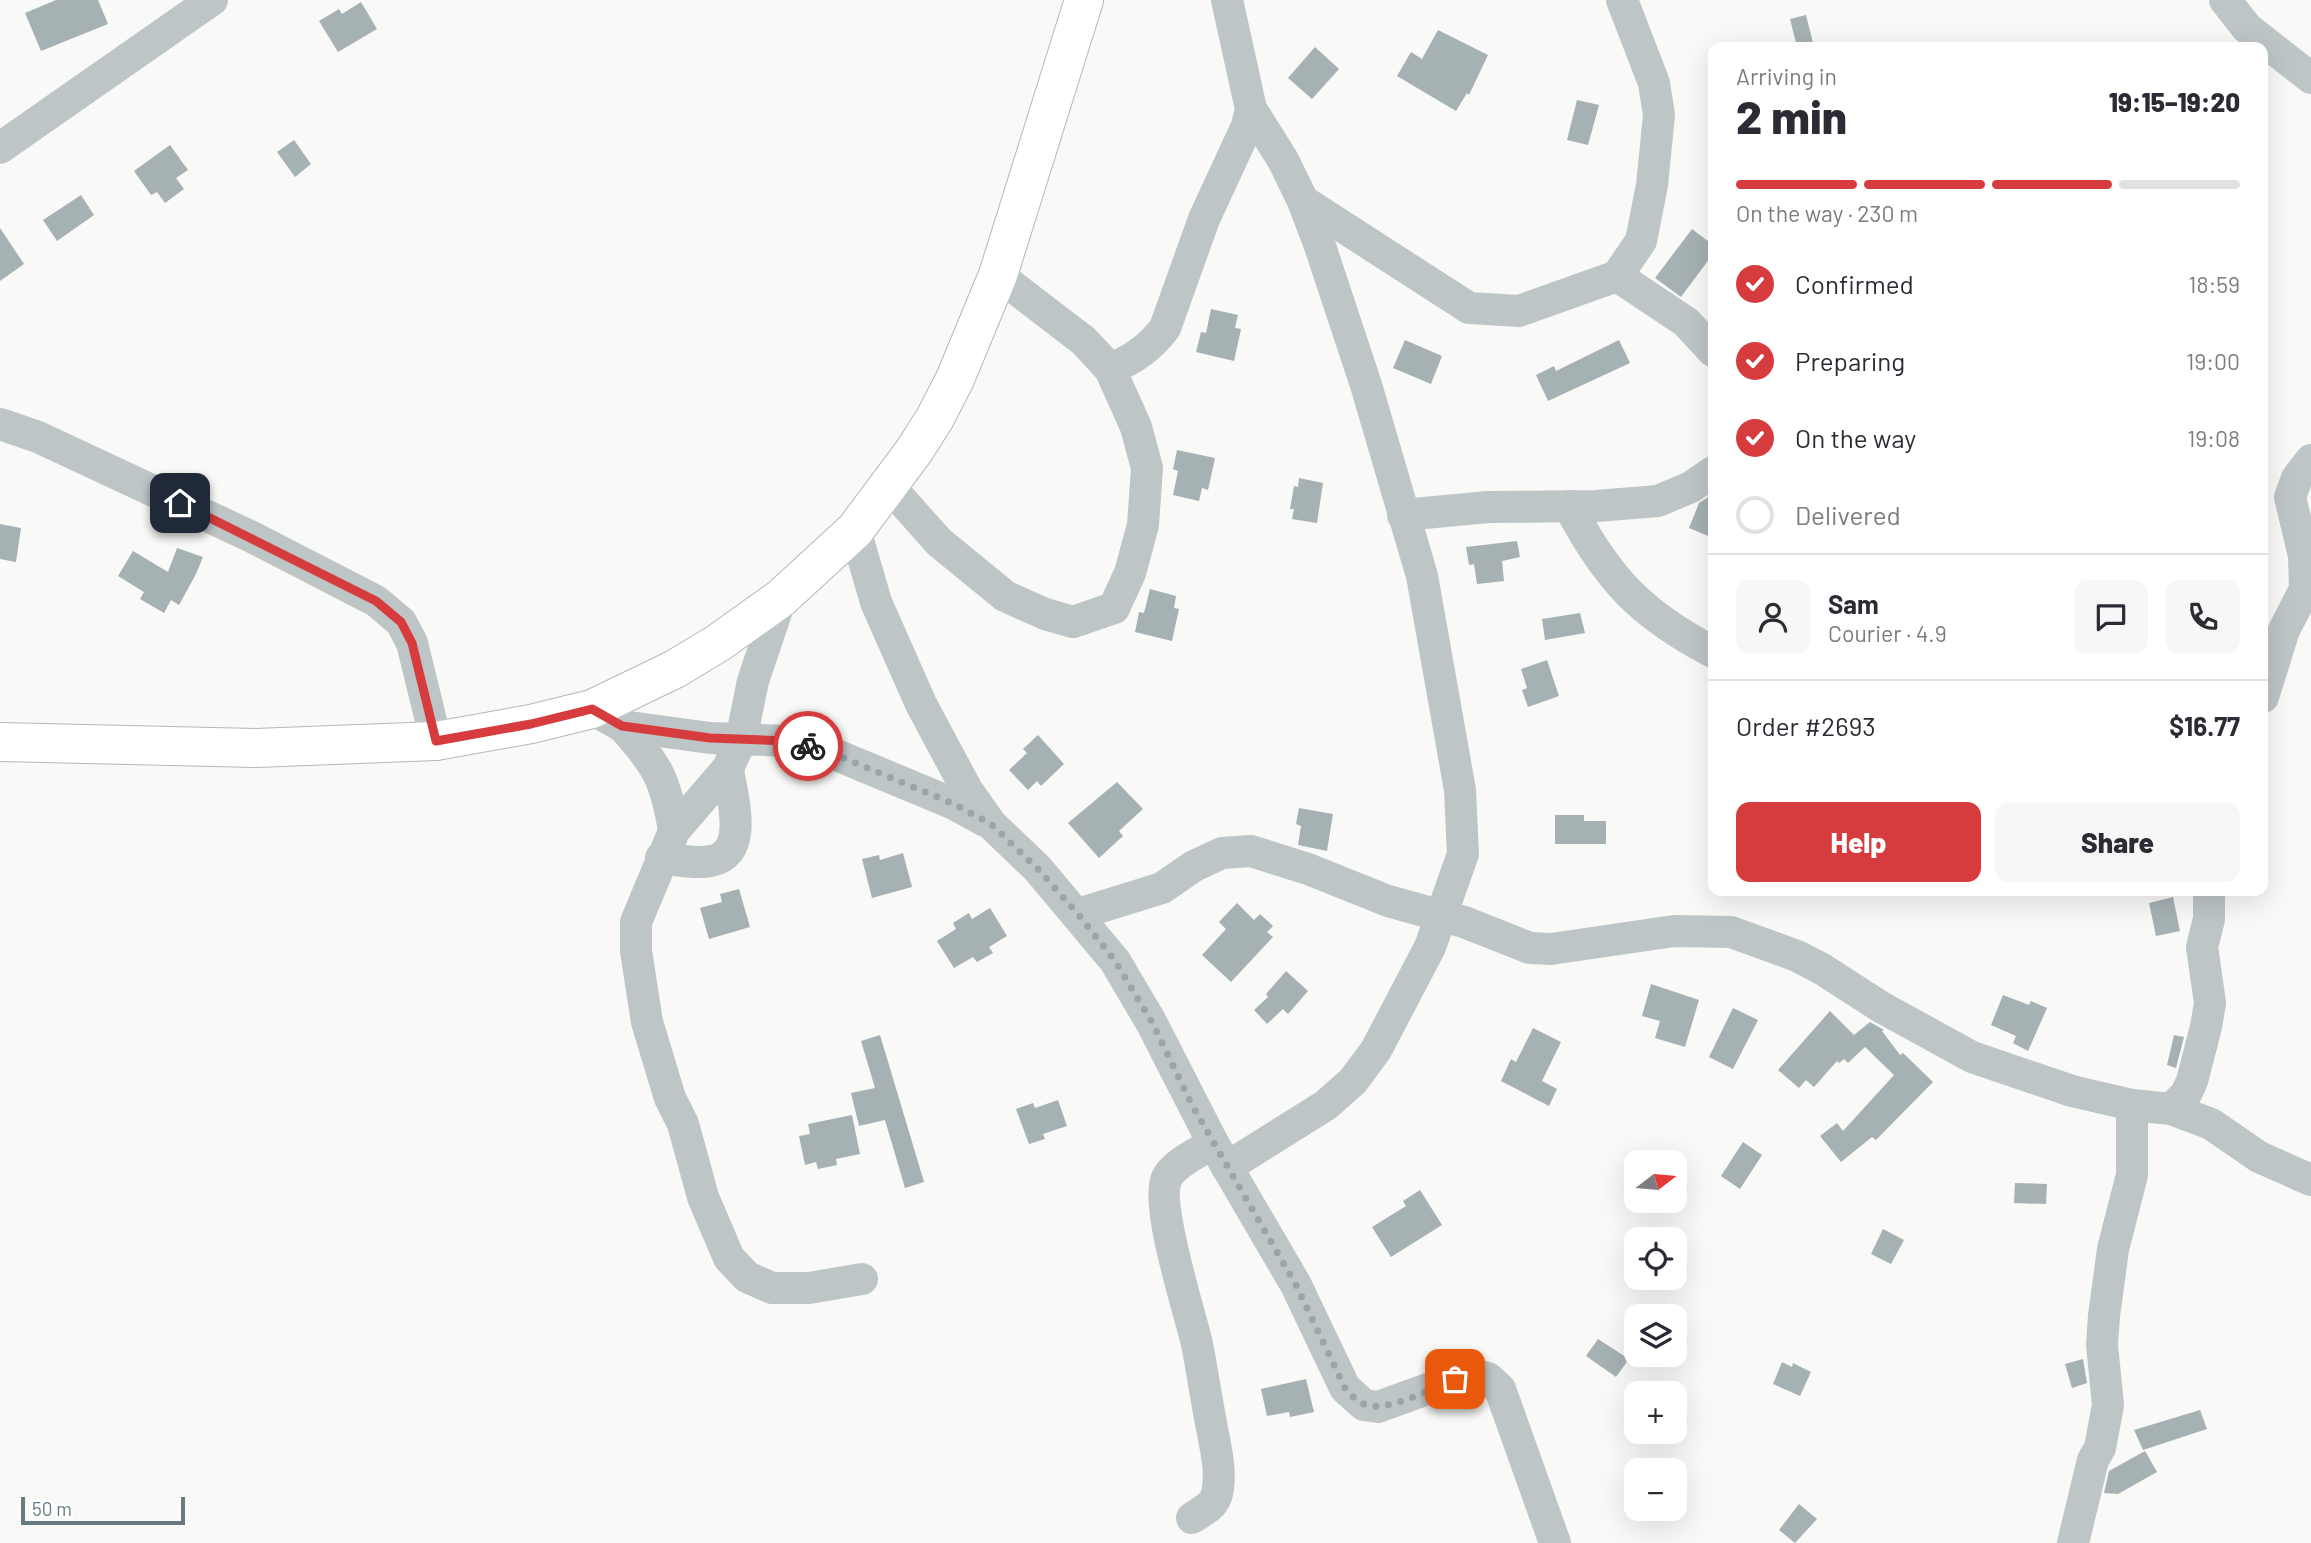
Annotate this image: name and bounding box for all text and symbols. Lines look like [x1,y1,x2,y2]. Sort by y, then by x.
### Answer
text: Arriving in [1736,62,1837,90]
text: 19:15–19:20 [2109,86,2240,117]
text: 2 min [1736,88,1847,143]
text: On the way · 230 m [1736,199,1918,227]
icon: check [1736,265,1774,303]
text: Confirmed [1795,268,1914,299]
text: 18:59 [2188,270,2240,298]
icon: check [1736,342,1774,380]
text: Preparing [1795,345,1905,376]
text: 19:00 [2186,347,2240,375]
icon: check [1736,419,1774,457]
text: On the way [1795,422,1916,453]
text: 19:08 [2187,424,2240,452]
pin [150,473,210,533]
icon: home [161,484,199,522]
text: Delivered [1795,499,1901,530]
button: person [1736,580,1810,654]
button: chat [2074,580,2148,654]
button: phone [2166,580,2240,654]
text: Sam [1828,588,1879,619]
text: Courier · 4.9 [1828,619,1947,647]
text: Order #2693 [1736,710,1876,741]
text: $16.77 [2169,710,2240,741]
courier [773,711,843,781]
icon: bike [789,727,827,765]
button: Help [1736,802,1981,882]
button: Share [1995,802,2240,882]
north arrow [1624,1150,1687,1213]
map controls [1624,1150,1687,1521]
button: locate [1624,1227,1687,1290]
button: layers [1624,1304,1687,1367]
pin [1425,1349,1485,1409]
icon: bag [1436,1360,1474,1398]
button: + [1624,1381,1687,1444]
button: − [1624,1458,1687,1521]
scale bar [21,1494,186,1526]
text: 50 m [32,1497,72,1520]

